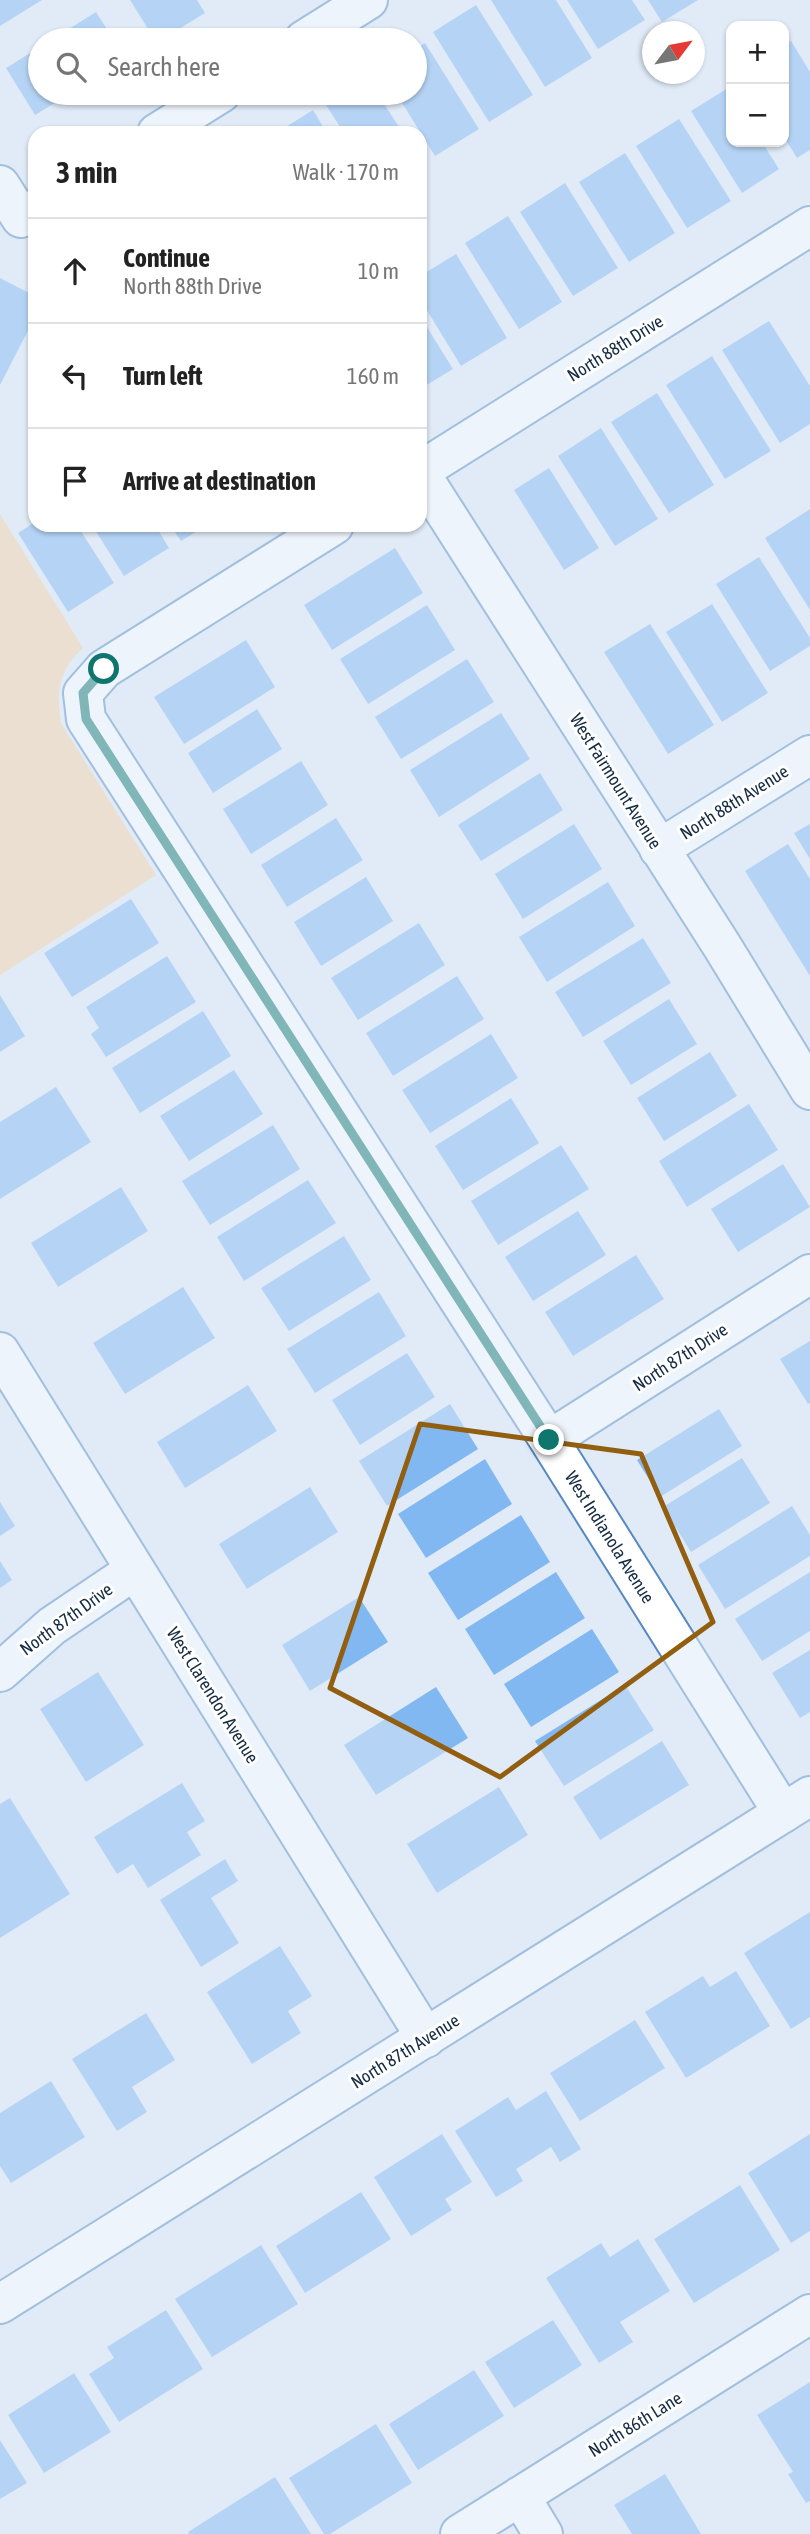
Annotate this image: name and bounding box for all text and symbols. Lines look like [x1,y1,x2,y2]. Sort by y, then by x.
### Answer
north arrow [642,21,705,84]
map controls [726,21,789,147]
button: + [726,21,789,84]
search box [28,28,427,105]
icon: search [52,48,90,86]
text: Search here [108,52,220,82]
button: − [726,84,789,147]
text: 3 min [56,155,117,189]
text: Walk · 170 m [293,159,399,185]
text: Continue [123,243,210,273]
icon: ahead [56,252,94,290]
text: 10 m [358,258,399,284]
text: North 88th Drive [123,273,262,299]
street label: North 88th Drive [563,310,667,386]
icon: left [56,357,94,395]
text: Turn left [123,361,203,391]
text: 160 m [347,363,399,389]
icon: arrive [56,462,94,500]
text: Arrive at destination [123,466,316,496]
route start [88,653,119,684]
street label: West Fairmount Avenue [566,709,666,853]
street label: North 88th Avenue [676,760,792,844]
street label: North 87th Drive [629,1319,731,1395]
route end [533,1424,564,1455]
street label: West Indianola Avenue [561,1467,659,1607]
street label: North 87th Drive [16,1579,116,1659]
street label: West Clarendon Avenue [163,1623,263,1767]
street label: North 87th Avenue [347,2009,463,2093]
street label: North 86th Lane [584,2387,686,2461]

